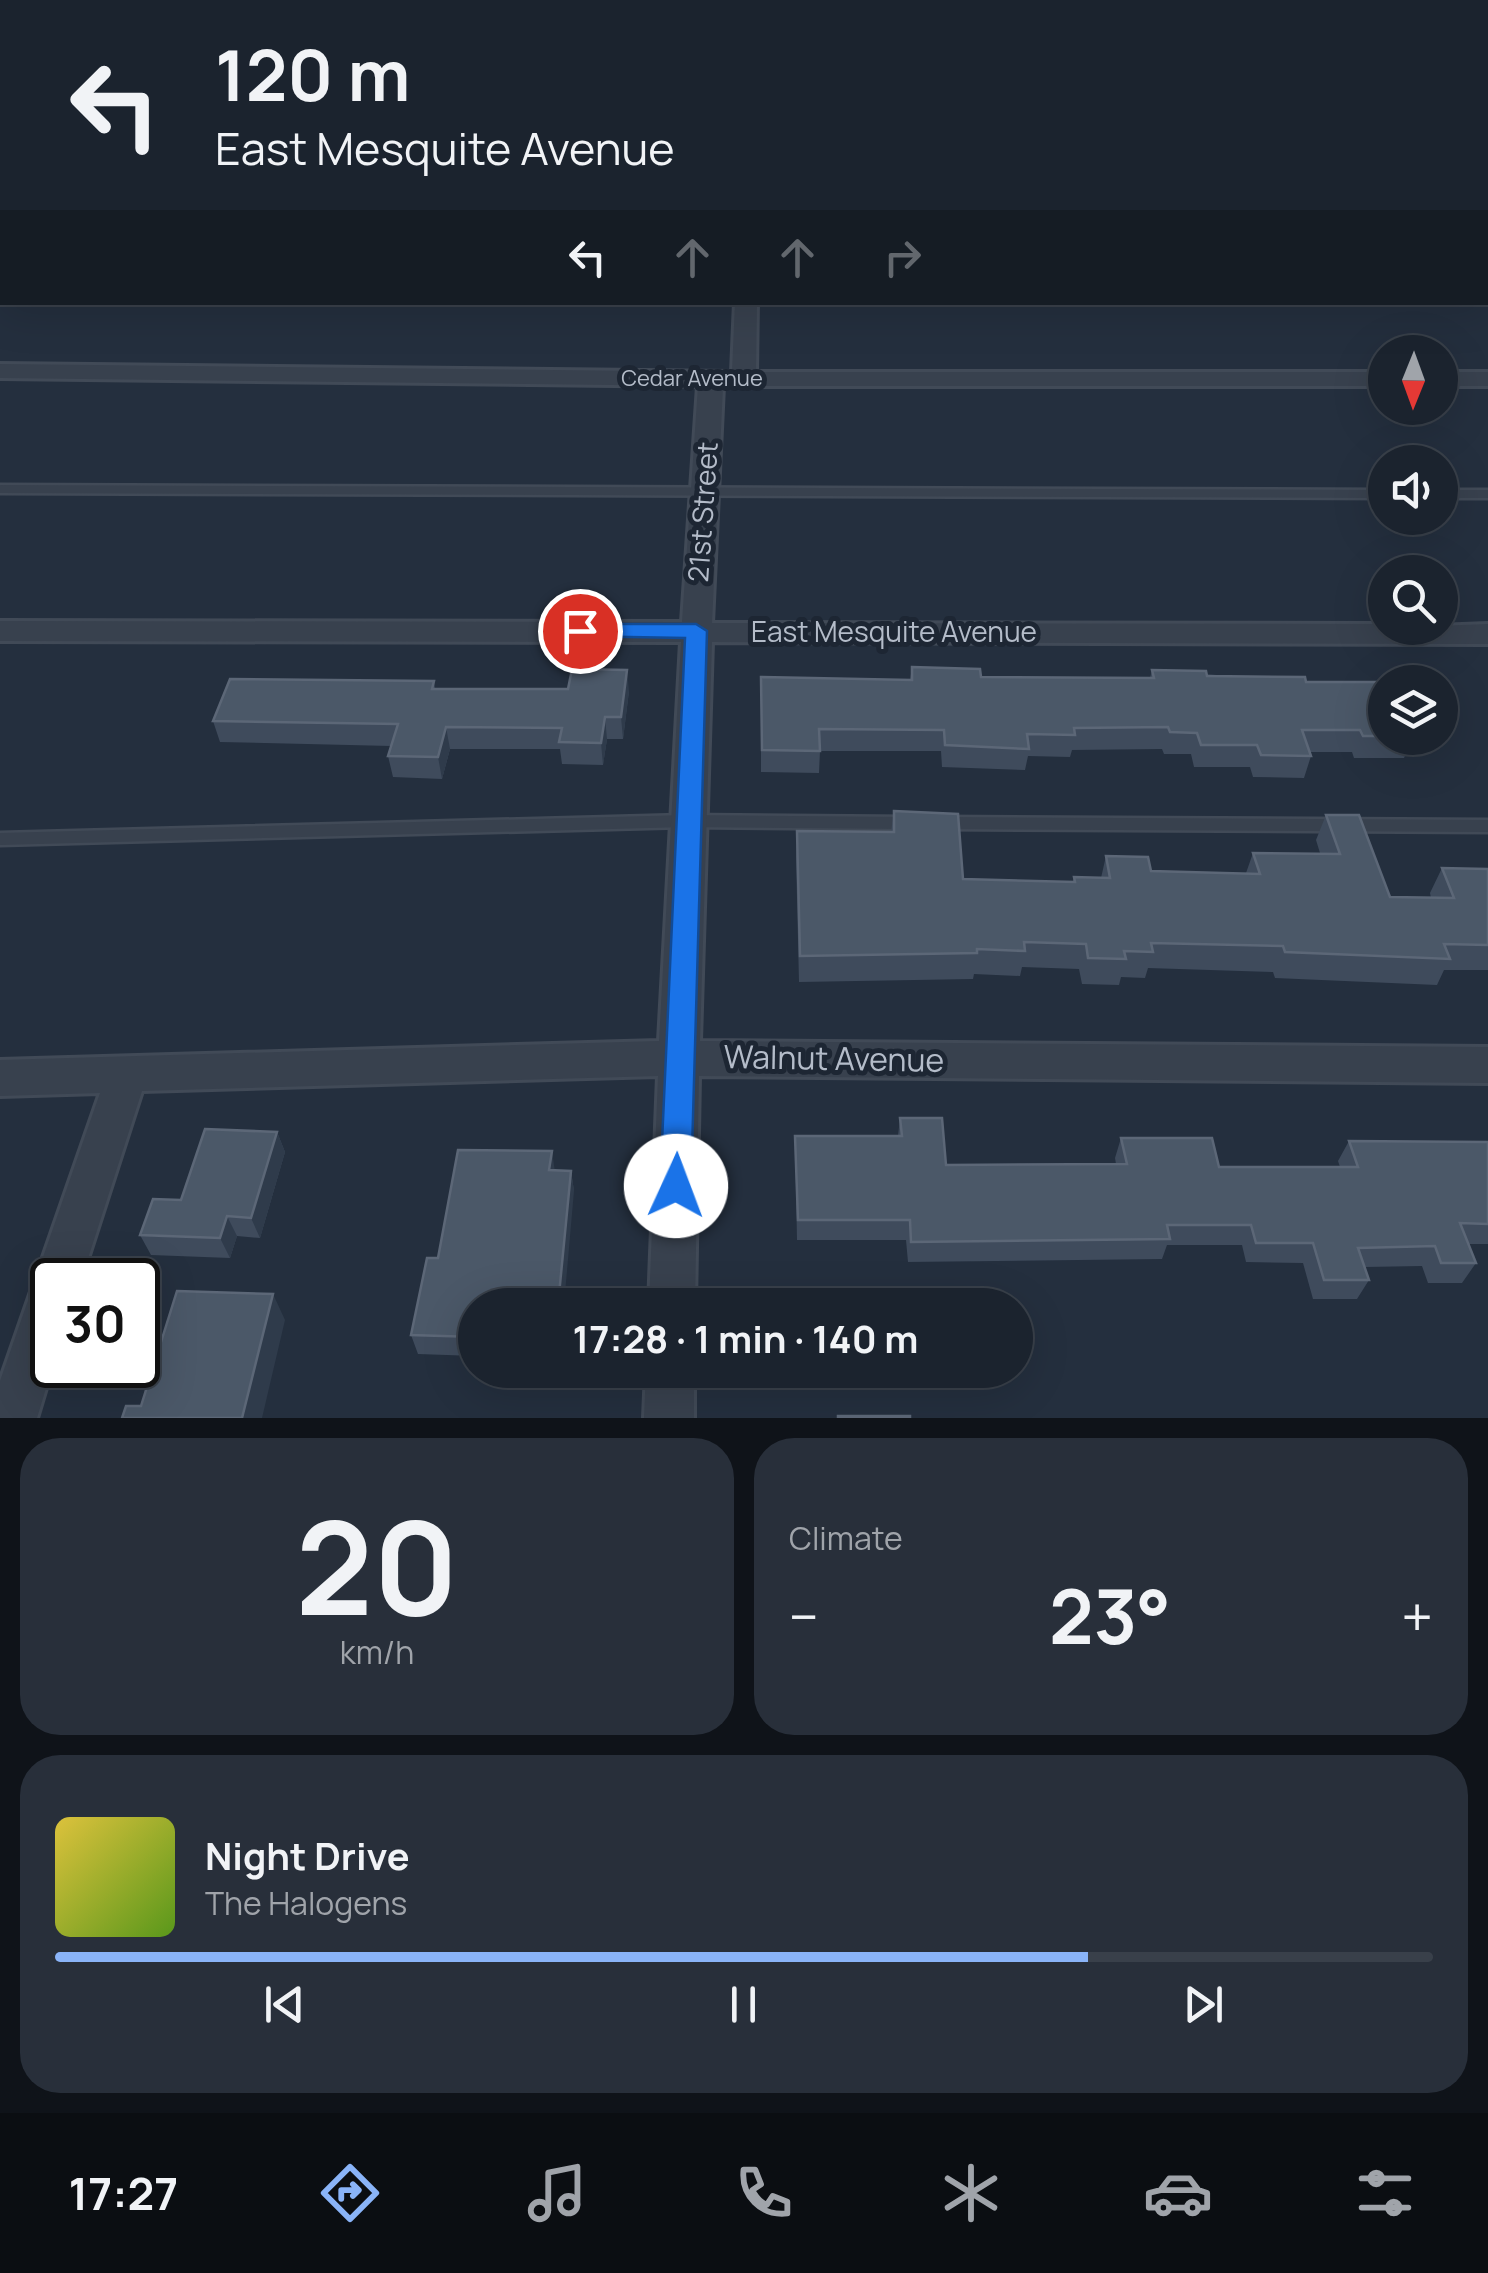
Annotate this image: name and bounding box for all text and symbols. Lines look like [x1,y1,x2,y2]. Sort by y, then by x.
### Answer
text: 120 m [215,26,410,122]
icon: left [50,40,180,170]
text: East Mesquite Avenue [215,117,674,179]
icon: left [560,230,615,285]
icon: ahead [665,230,720,285]
icon: ahead [770,230,825,285]
icon: right [875,230,930,285]
north arrow [1368,335,1458,425]
map controls [1368,335,1458,755]
street label: Cedar Avenue [621,363,763,393]
street label: 21st Street [678,440,726,583]
button: sound [1368,445,1458,535]
button: search [1368,555,1458,645]
pin [538,589,623,674]
icon: arrive [553,604,608,659]
street label: East Mesquite Avenue [751,612,1037,650]
button: layers [1368,665,1458,755]
street label: Walnut Avenue [723,1034,945,1082]
position arrow [624,1134,728,1238]
speed limit sign: 30 [30,1258,160,1388]
text: 17:28 · 1 min · 140 m [573,1312,918,1364]
text: 20 [296,1476,458,1654]
text: Climate [789,1516,903,1560]
text: 23° [1049,1564,1171,1667]
text: − [789,1578,819,1654]
text: + [1401,1578,1433,1654]
text: km/h [340,1630,414,1674]
text: Night Drive [205,1829,410,1881]
text: The Halogens [205,1881,407,1925]
icon: previous [257,1977,312,2032]
icon: pause [716,1977,771,2032]
icon: next [1176,1977,1231,2032]
icon: directions [315,2158,385,2228]
icon: music [522,2158,592,2228]
icon: phone [729,2158,799,2228]
icon: climate [936,2158,1006,2228]
icon: car [1143,2158,1213,2228]
icon: filters [1350,2158,1420,2228]
text: 17:27 [68,2162,178,2224]

